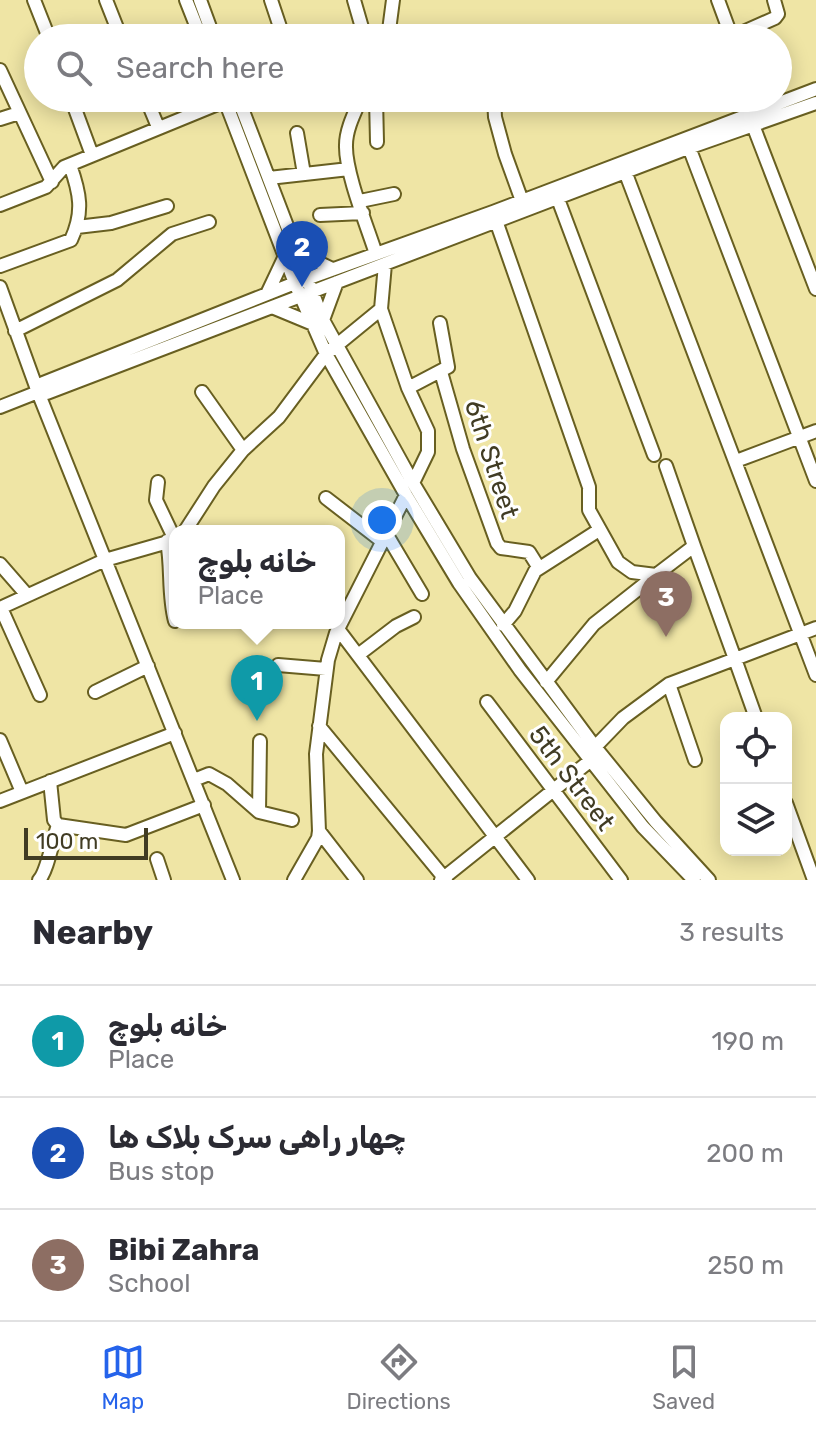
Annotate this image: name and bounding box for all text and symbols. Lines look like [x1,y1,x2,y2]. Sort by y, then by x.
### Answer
search box [24,24,792,112]
icon: search [52,46,96,90]
text: Search here [116,50,284,86]
pin: 2 [276,221,328,287]
street label: 6th Street [458,396,525,523]
your location [362,500,402,540]
popup [169,525,345,629]
text: خانه بلوچ [197,544,317,580]
pin: 3 [640,571,692,637]
text: Place [197,580,264,611]
pin: 1 [231,655,283,721]
map controls [720,712,792,856]
button: locate [720,712,792,784]
street label: 5th Street [522,720,621,837]
button: layers [720,784,792,856]
scale bar [24,824,148,860]
text: 100 m [36,828,98,855]
text: Nearby [32,912,153,953]
text: 3 results [679,917,784,948]
text: خانه بلوچ [108,1008,227,1044]
text: 1 [52,1026,64,1057]
text: 190 m [711,1026,784,1057]
text: Place [108,1044,174,1075]
text: چهار راهی سرک بلاک ها [108,1120,406,1156]
text: 2 [50,1138,66,1169]
text: 200 m [706,1138,784,1169]
text: Bus stop [108,1156,214,1187]
text: Bibi Zahra [108,1232,259,1268]
text: 3 [49,1250,67,1281]
text: 250 m [707,1250,784,1281]
text: School [108,1268,191,1299]
tab: Map [101,1340,145,1415]
tab: Directions [346,1340,451,1415]
tab: Saved [652,1340,715,1415]

